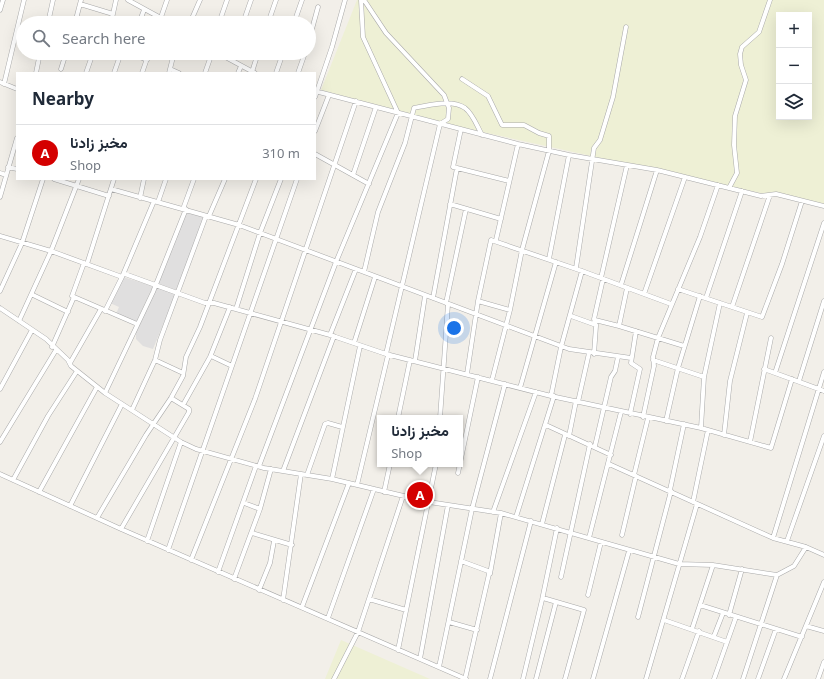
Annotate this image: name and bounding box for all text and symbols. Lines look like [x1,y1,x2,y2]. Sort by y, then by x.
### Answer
map controls [776,12,812,120]
button: + [776,12,812,48]
search box [16,16,316,60]
icon: search [30,27,52,49]
text: Search here [62,28,145,48]
button: − [776,48,812,84]
button: layers [776,84,812,120]
text: Nearby [32,87,94,110]
text: مخبز زادنا [70,132,128,152]
text: A [41,144,50,162]
text: 310 m [262,144,300,162]
text: Shop [70,156,101,174]
your location [444,318,464,338]
popup [377,415,463,467]
text: مخبز زادنا [391,420,449,440]
text: Shop [391,444,422,462]
pin: A [407,480,433,510]

